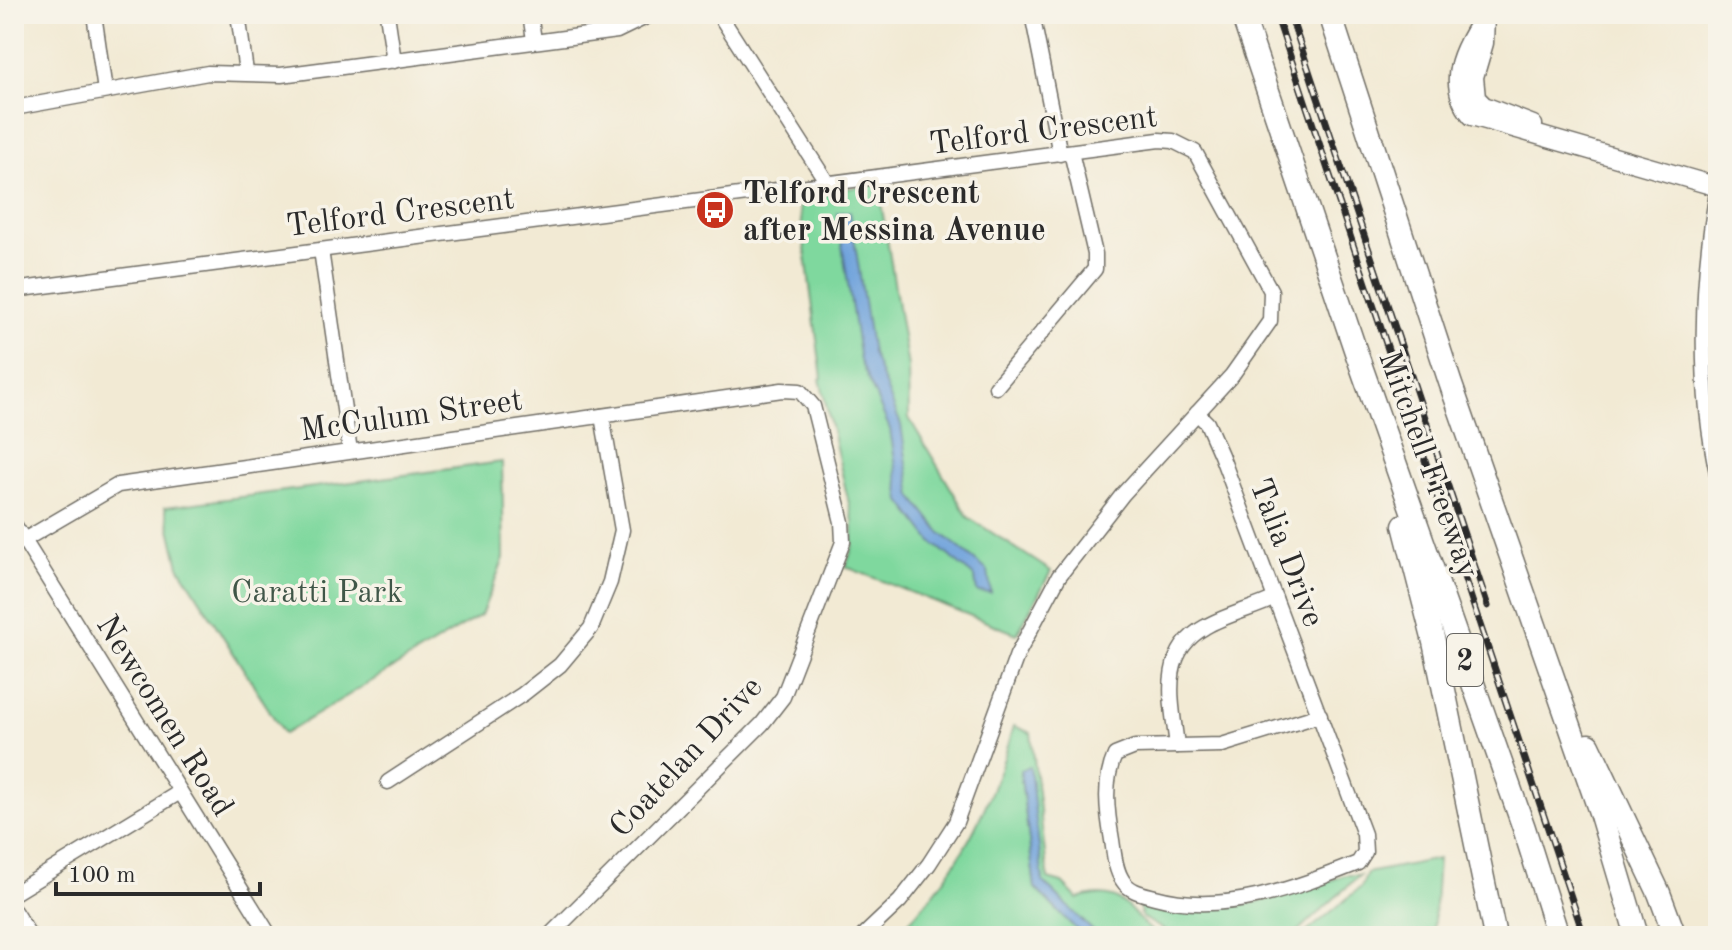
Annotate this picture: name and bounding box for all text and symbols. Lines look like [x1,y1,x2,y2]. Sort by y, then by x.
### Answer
street label: Telford Crescent [927,102,1159,162]
place label: Telford Crescent after Messina Avenue [743,179,1046,248]
street label: Telford Crescent [284,184,516,244]
bus stop icon: Telford Crescent after Messina Avenue [694,189,736,231]
street label: Mitchell Freeway [1371,347,1483,583]
street label: McCulum Street [298,386,525,448]
street label: Talia Drive [1242,475,1328,632]
park label: Caratti Park [231,578,403,610]
street label: Newcomen Road [89,611,238,823]
road number: 2 [1447,634,1483,686]
street label: Coatelan Drive [605,672,769,845]
scale bar [56,846,260,896]
text: 100 m [68,864,136,888]

